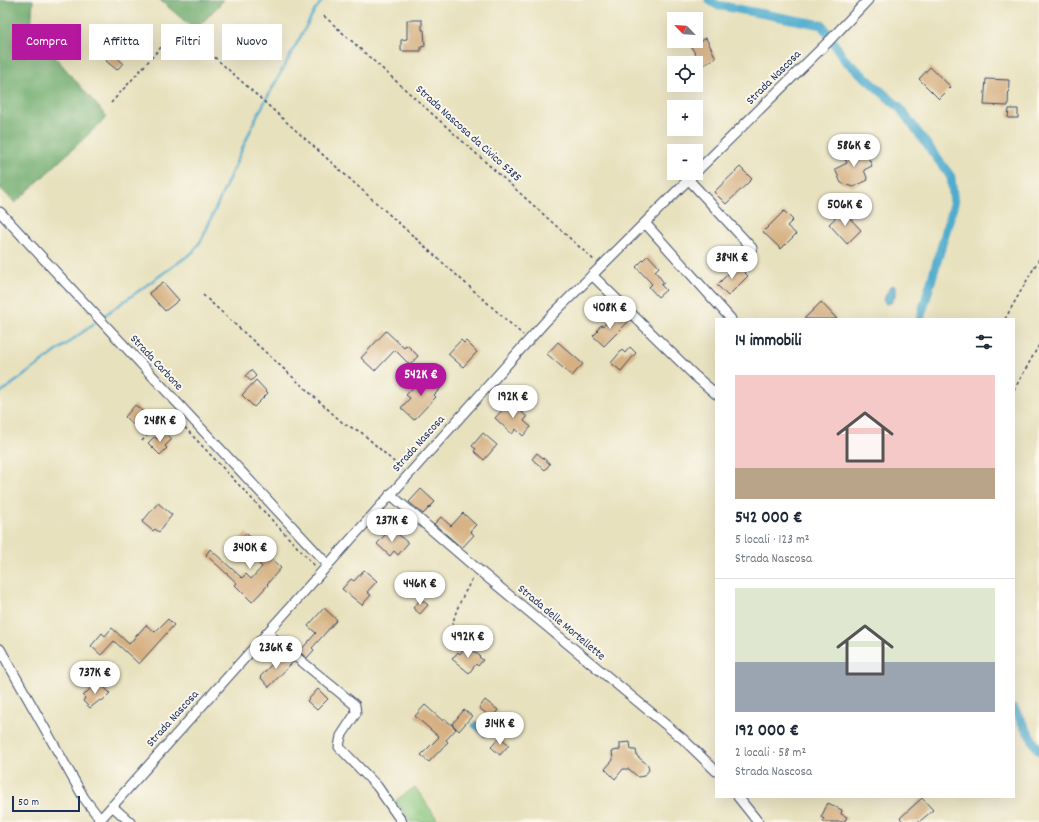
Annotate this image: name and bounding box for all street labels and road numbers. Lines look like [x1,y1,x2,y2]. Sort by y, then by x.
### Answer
street label: Strada Nascosa [743,47,805,109]
street label: Strada Nascosa da Civico 5385 [411,82,525,186]
street label: Strada Carbone [126,331,186,395]
street label: Strada Nascosa [389,412,449,476]
street label: Strada delle Mortellette [513,581,609,665]
street label: Strada Nascosa [143,687,203,751]

